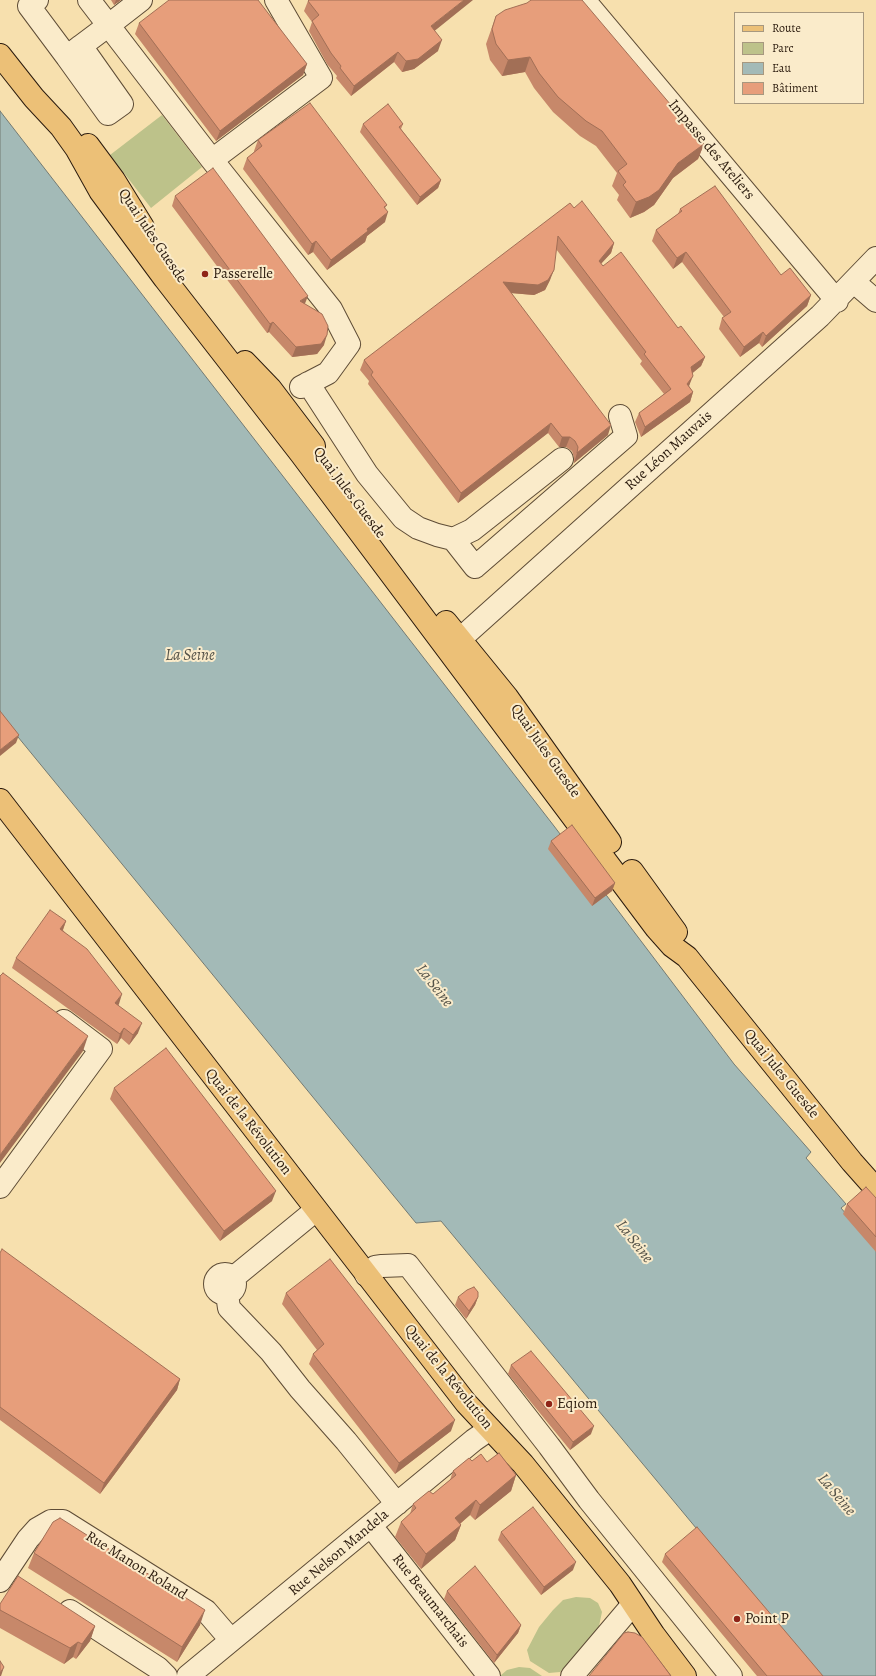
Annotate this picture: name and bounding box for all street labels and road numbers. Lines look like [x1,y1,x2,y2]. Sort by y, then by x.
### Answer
street label: Impasse des Ateliers [664,96,758,204]
street label: Quai Jules Guesde [114,185,190,287]
street label: Rue Léon Mauvais [622,407,716,495]
street label: Quai Jules Guesde [309,444,389,542]
street label: Quai Jules Guesde [506,701,584,801]
street label: Quai Jules Guesde [739,1026,823,1122]
street label: Quai de la Révolution [201,1065,295,1179]
street label: Quai de la Révolution [400,1321,496,1433]
street label: Rue Nelson Mandela [285,1506,393,1600]
street label: Rue Manon Roland [82,1528,190,1604]
street label: Rue Beaumarchais [388,1551,472,1651]

